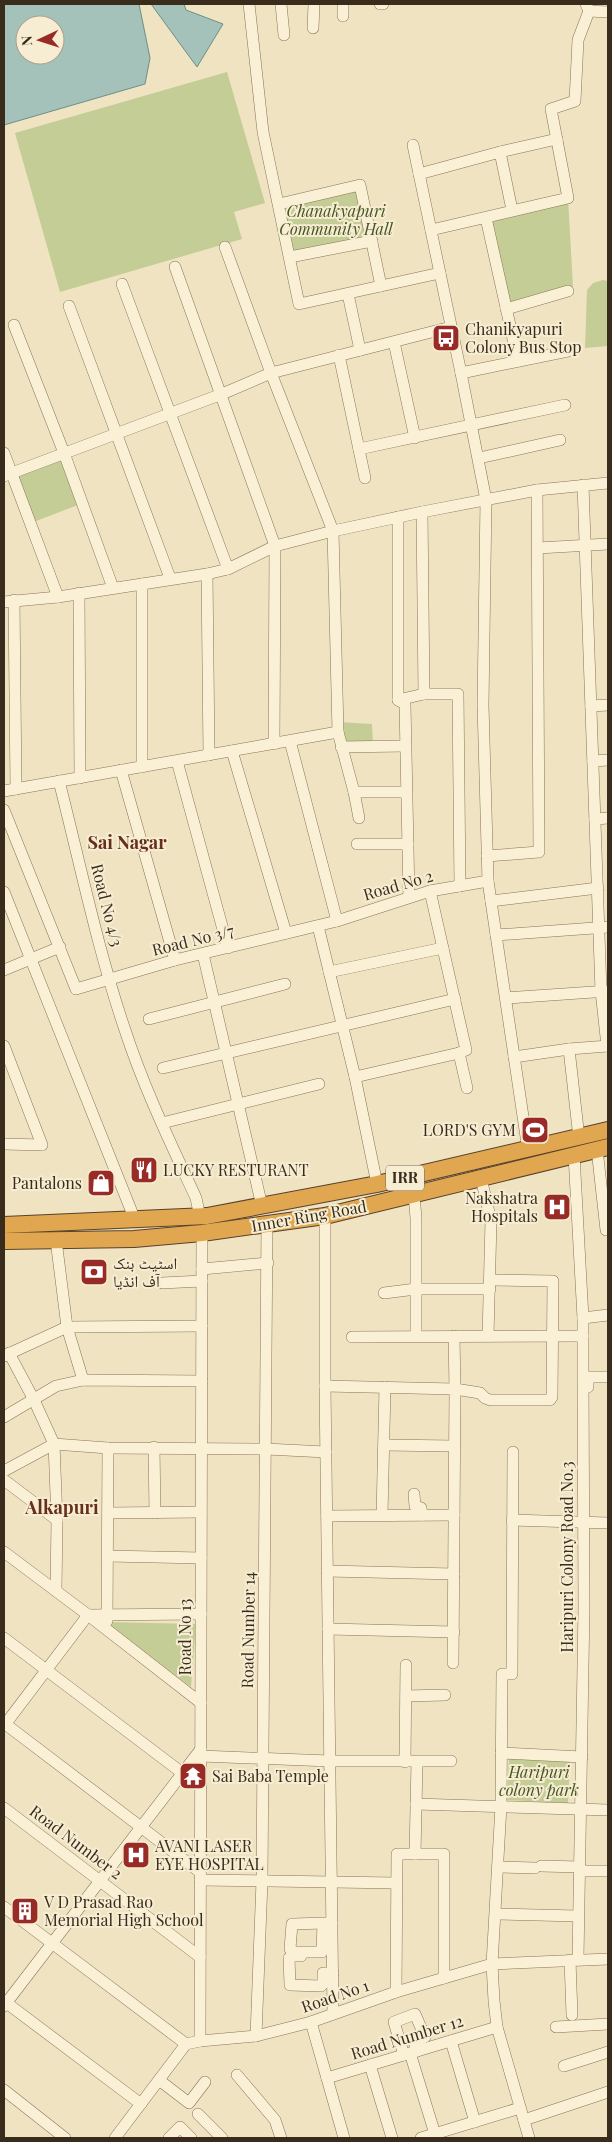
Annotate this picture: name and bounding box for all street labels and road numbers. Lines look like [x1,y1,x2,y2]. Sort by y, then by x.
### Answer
street label: Road No 4/3 [87,861,128,948]
street label: Road No 2 [360,865,435,905]
street label: Road No 3/7 [150,919,237,960]
road number: IRR [386,1166,424,1190]
street label: Inner Ring Road [250,1195,368,1236]
street label: Haripuri Colony Road No.3 [556,1461,577,1653]
street label: Road Number 14 [236,1571,259,1688]
street label: Road No 13 [174,1598,195,1676]
street label: Road Number 2 [26,1800,127,1883]
street label: Road No 1 [298,1974,371,2017]
street label: Road Number 12 [348,2009,466,2064]

